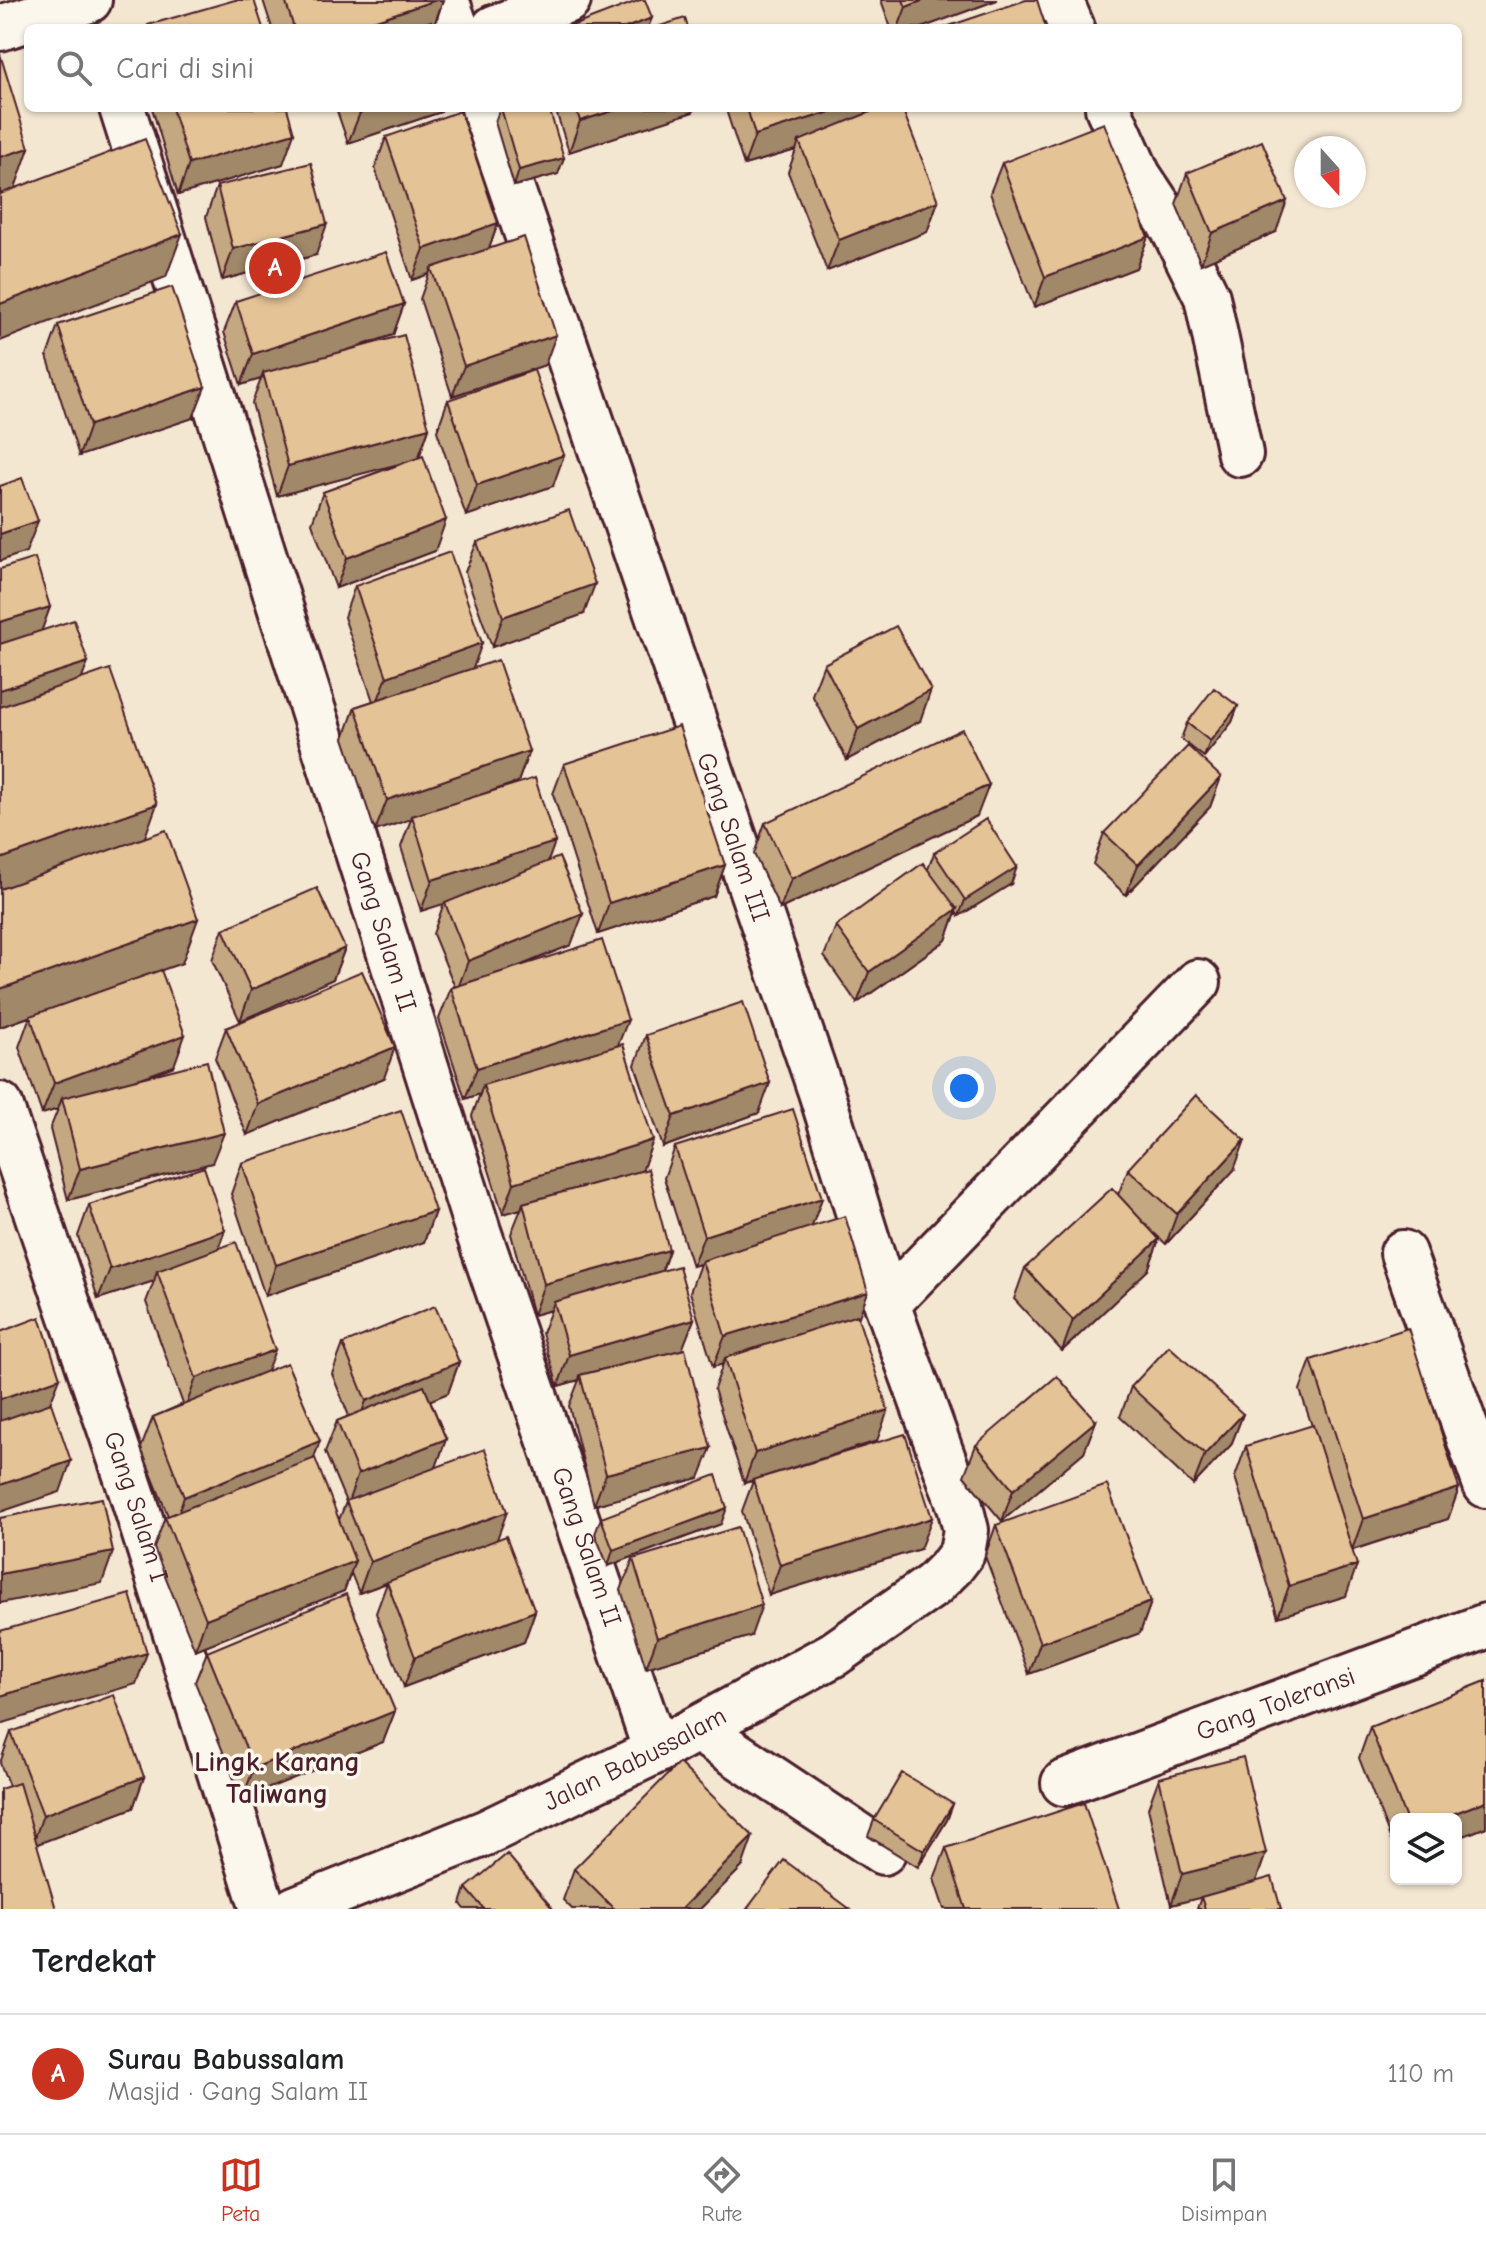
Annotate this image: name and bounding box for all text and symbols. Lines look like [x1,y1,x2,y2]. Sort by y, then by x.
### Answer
search box [24,24,1462,112]
icon: search [52,46,96,90]
text: Cari di sini [116,51,254,86]
north arrow [1294,136,1366,208]
pin: A [249,238,301,298]
street label: Gang Salam III [690,749,776,925]
street label: Gang Salam II [344,848,423,1015]
your location [944,1068,984,1108]
street label: Gang Salam I [97,1428,174,1586]
street label: Gang Salam II [545,1463,627,1631]
street label: Gang Toleransi [1192,1661,1359,1747]
street label: Jalan Babussalam [539,1701,731,1817]
district label: Lingk. Karang Taliwang [194,1746,360,1810]
map controls [1390,1813,1462,1885]
button: layers [1390,1813,1462,1885]
text: Terdekat [32,1941,155,1981]
text: Surau Babussalam [108,2042,344,2077]
text: A [51,2059,65,2089]
text: 110 m [1387,2059,1454,2089]
text: Masjid · Gang Salam II [108,2077,368,2107]
tab: Peta [219,2153,263,2227]
tab: Rute [700,2153,744,2227]
tab: Disimpan [1181,2153,1267,2227]

